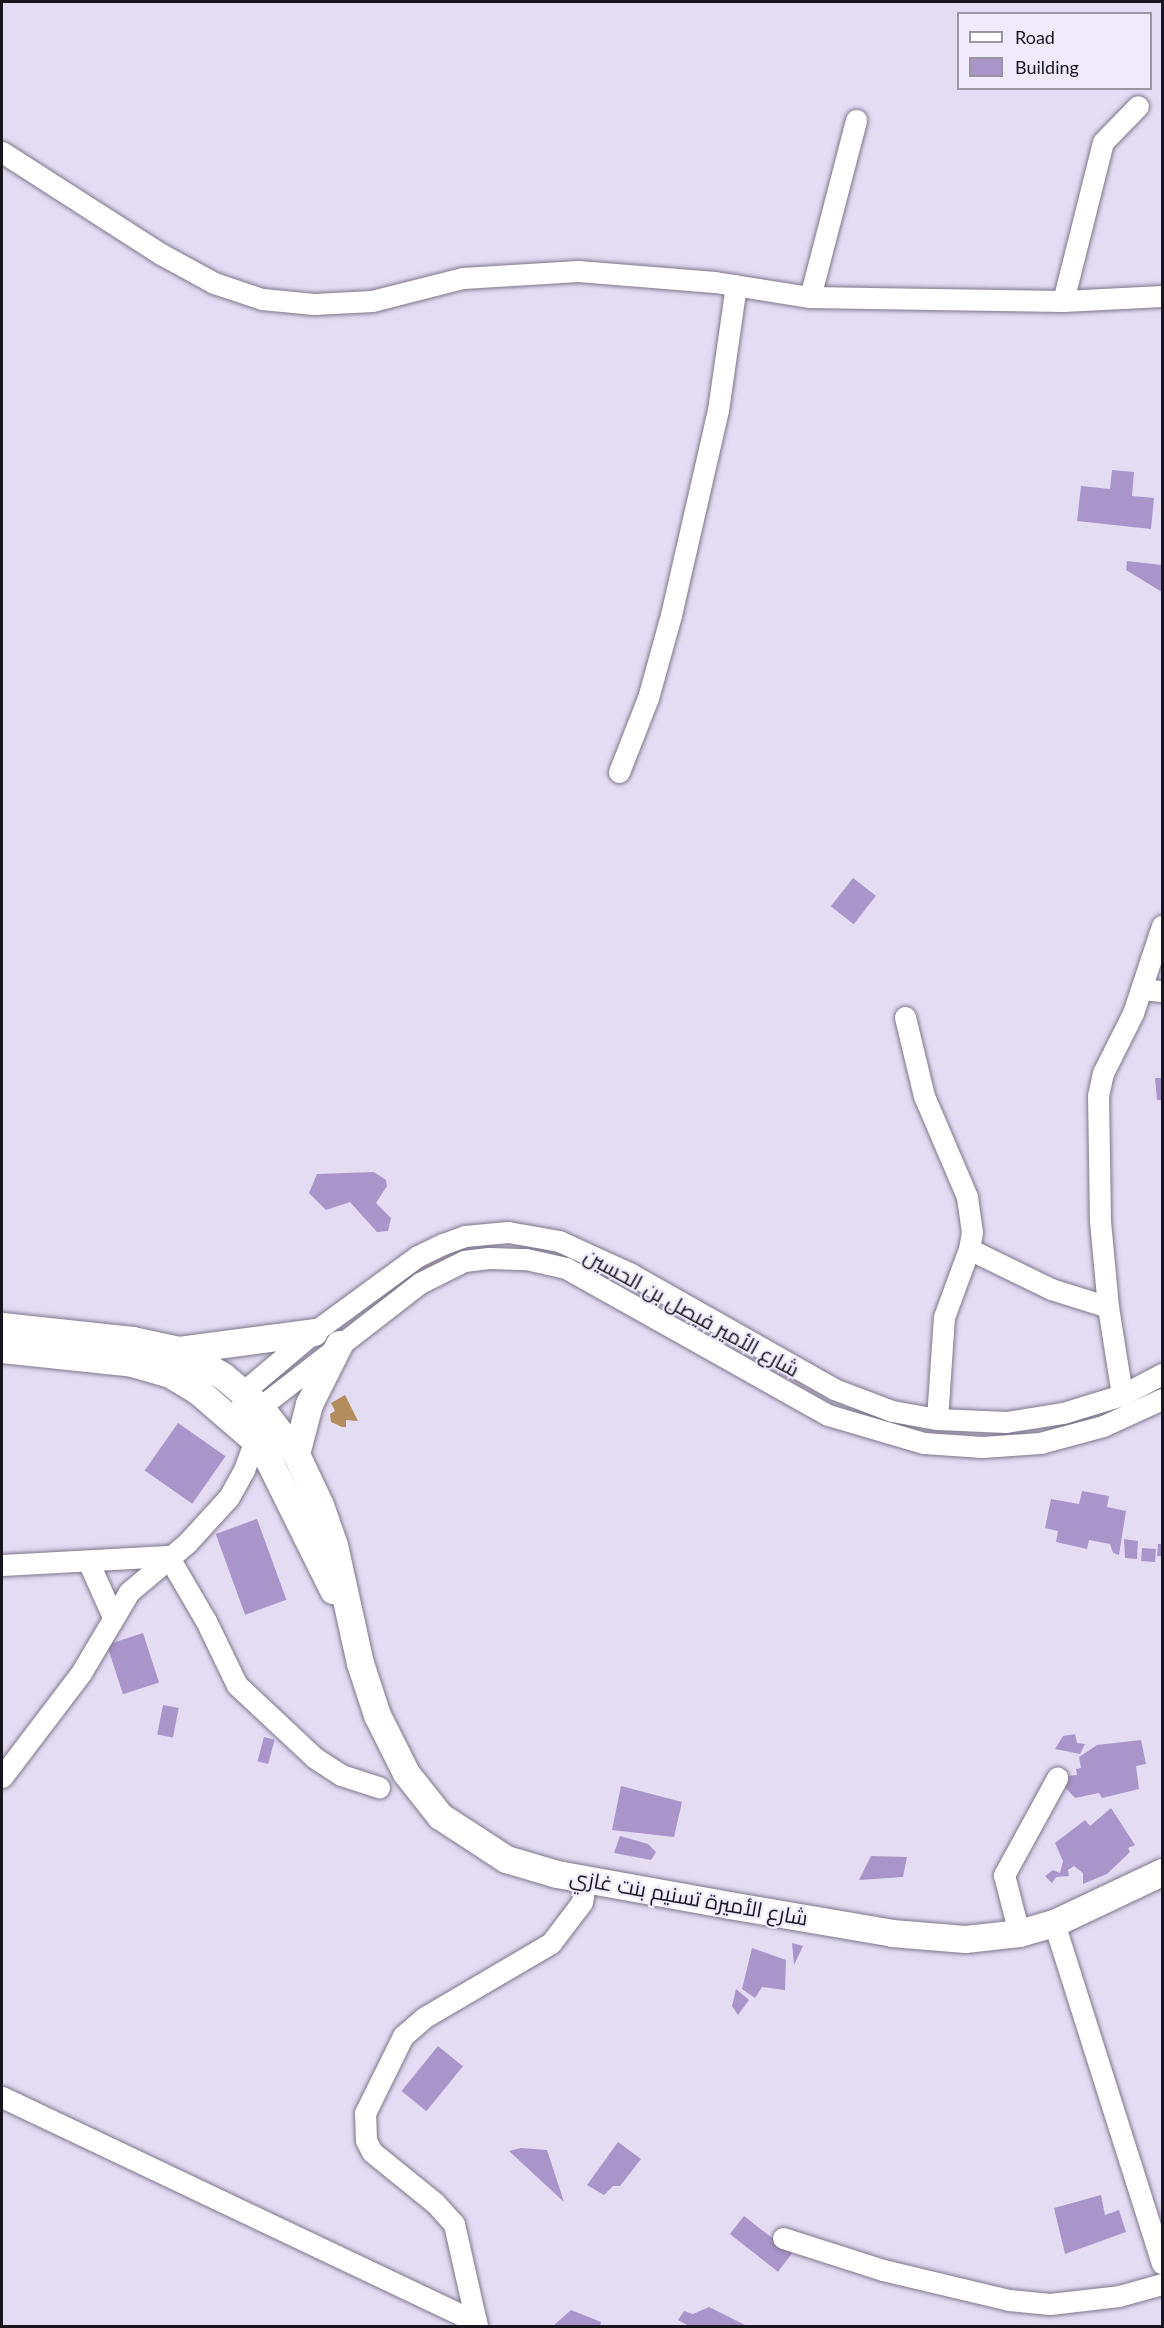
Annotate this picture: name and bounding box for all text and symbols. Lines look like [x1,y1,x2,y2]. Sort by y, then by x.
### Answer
legend [957,12,1152,90]
text: Road [1015,26,1055,48]
text: Building [1015,56,1079,78]
street label: شارع الأمير فيصل بن الحسين [580,1242,804,1382]
street label: شارع الأميرة تسنيم بنت غازي [568,1864,810,1930]

